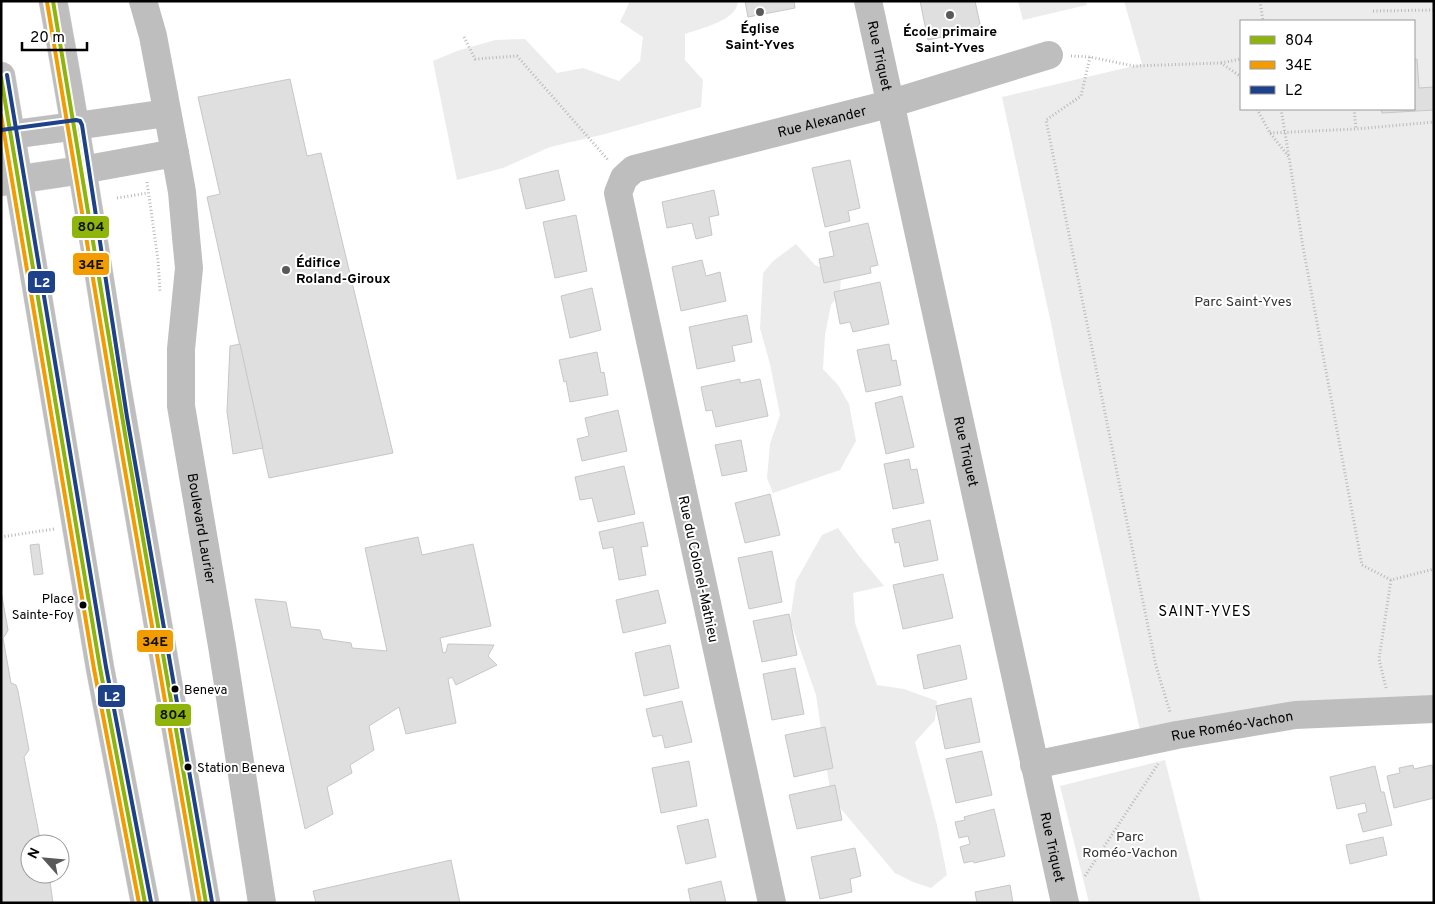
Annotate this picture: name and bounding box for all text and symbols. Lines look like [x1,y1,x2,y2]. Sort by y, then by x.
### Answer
marker: Église Saint-Yves [754,6,766,18]
marker: École primaire Saint-Yves [944,9,956,21]
street label: Rue Triquet [863,19,894,93]
scale bar [22,20,88,52]
place label: Église Saint-Yves [725,20,795,54]
legend [1240,20,1415,110]
place label: École primaire Saint-Yves [903,23,997,57]
text: 20 m [30,29,65,48]
text: 804 [1285,32,1313,51]
text: 34E [1285,57,1312,76]
text: L2 [1285,82,1303,101]
street label: Rue Alexander [776,103,869,142]
line badge: 804 [71,215,110,239]
text: 804 [78,219,104,236]
line badge: 34E [72,252,110,276]
place label: Édifice Roland-Giroux [296,254,391,288]
text: 34E [78,257,104,274]
marker: Édifice Roland-Giroux [280,264,292,276]
line badge: L2 [27,270,56,294]
text: L2 [34,275,50,292]
park label: Parc Saint-Yves [1194,294,1292,311]
street label: Rue Triquet [949,415,981,488]
street label: Boulevard Laurier [183,472,218,586]
street label: Rue du Colonel-Mathieu [674,494,721,644]
place label: Place Sainte-Foy [12,592,74,624]
marker: Place Sainte-Foy [78,600,88,610]
district label: SAINT-YVES [1158,603,1252,622]
line badge: 34E [136,629,174,653]
text: 34E [142,634,168,651]
place label: Beneva [184,683,227,699]
line badge: L2 [97,684,126,708]
marker: Beneva [170,684,180,694]
text: L2 [104,689,120,706]
line badge: 804 [154,703,192,727]
text: 804 [160,707,186,724]
street label: Rue Roméo-Vachon [1170,708,1295,746]
place label: Station Beneva [197,761,285,777]
marker: Station Beneva [183,762,193,772]
street label: Rue Triquet [1035,811,1067,884]
park label: Parc Roméo-Vachon [1082,829,1178,862]
north arrow [20,834,70,884]
text: N [25,845,45,862]

